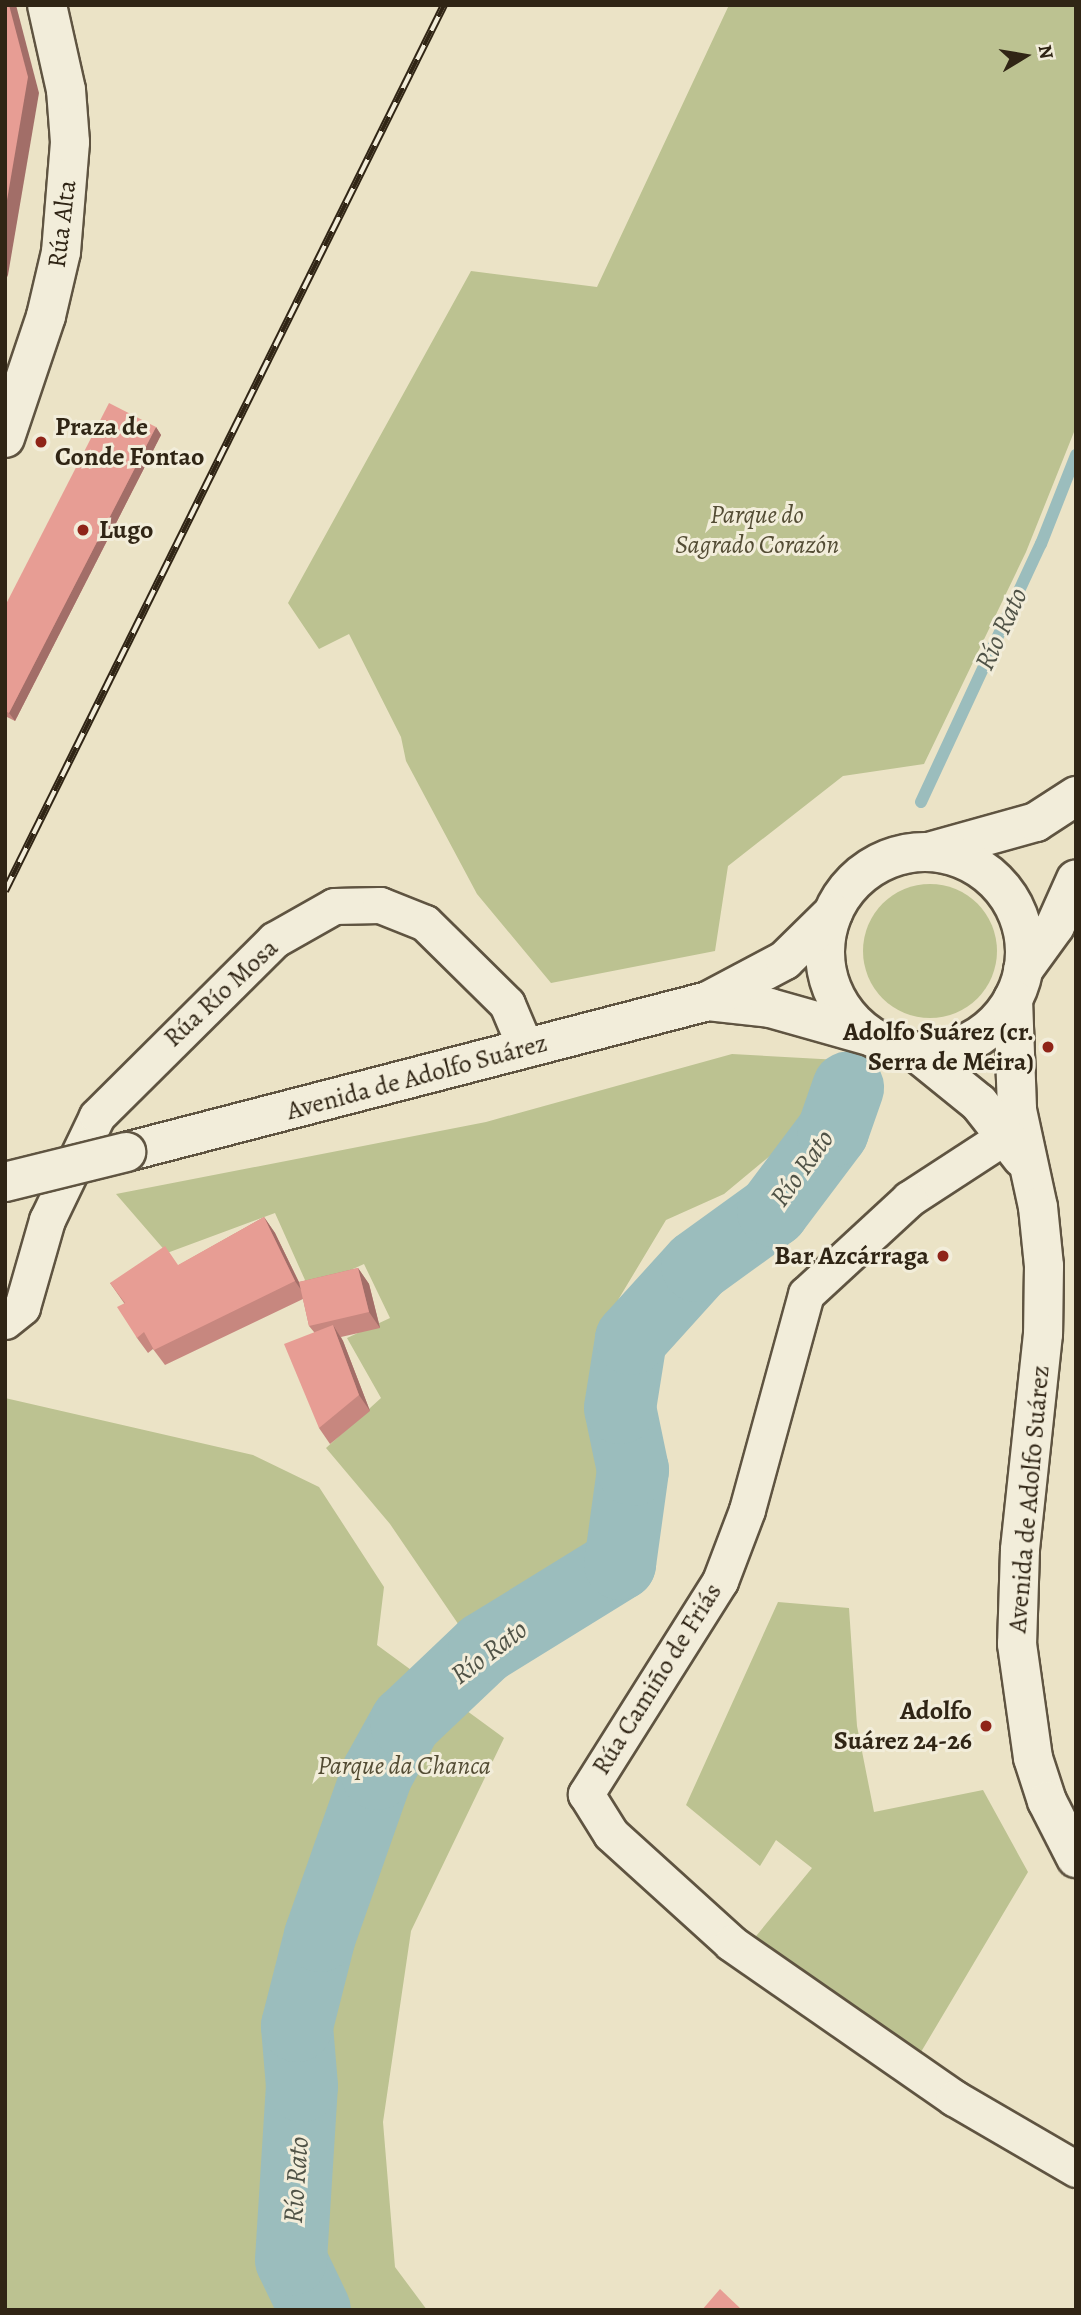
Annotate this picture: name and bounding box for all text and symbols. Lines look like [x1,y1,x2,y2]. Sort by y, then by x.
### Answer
north arrow [990,21,1060,91]
text: N [1032,43,1060,61]
street label: Rúa Alta [41,178,83,270]
place label: Praza de Conde Fontao [55,411,204,472]
marker: Praza de Conde Fontao [33,434,49,450]
park label: Parque do Sagrado Corazón [675,499,839,560]
place label: Lugo [99,514,154,546]
marker: Lugo [73,520,93,540]
water label: Río Rato [967,582,1035,676]
street label: Rúa Río Mosa [158,932,284,1054]
place label: Adolfo Suárez (cr. Serra de Meira) [843,1016,1034,1078]
street label: Avenida de Adolfo Suárez [283,1027,551,1127]
marker: Adolfo Suárez (cr. Serra de Meira) [1040,1039,1056,1055]
water label: Río Rato [763,1123,841,1213]
place label: Bar Azcárraga [774,1240,929,1272]
marker: Bar Azcárraga [935,1248,951,1264]
street label: Avenida de Adolfo Suárez [1002,1364,1056,1634]
street label: Rúa Camiño de Friás [586,1577,728,1781]
water label: Río Rato [444,1612,534,1692]
place label: Adolfo Suárez 24-26 [834,1695,972,1756]
marker: Adolfo Suárez 24-26 [978,1718,994,1734]
park label: Parque da Chanca [317,1750,491,1782]
water label: Río Rato [276,2135,316,2225]

